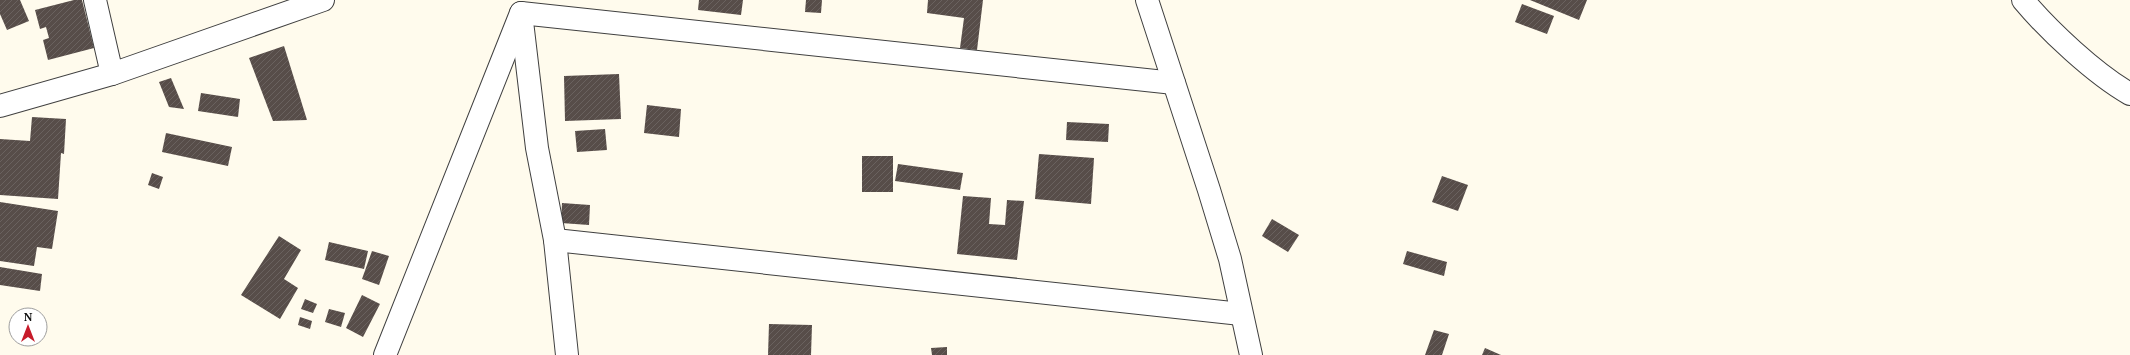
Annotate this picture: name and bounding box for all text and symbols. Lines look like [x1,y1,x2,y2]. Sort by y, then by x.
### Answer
north arrow [8,307,48,347]
text: N [24,309,33,324]

